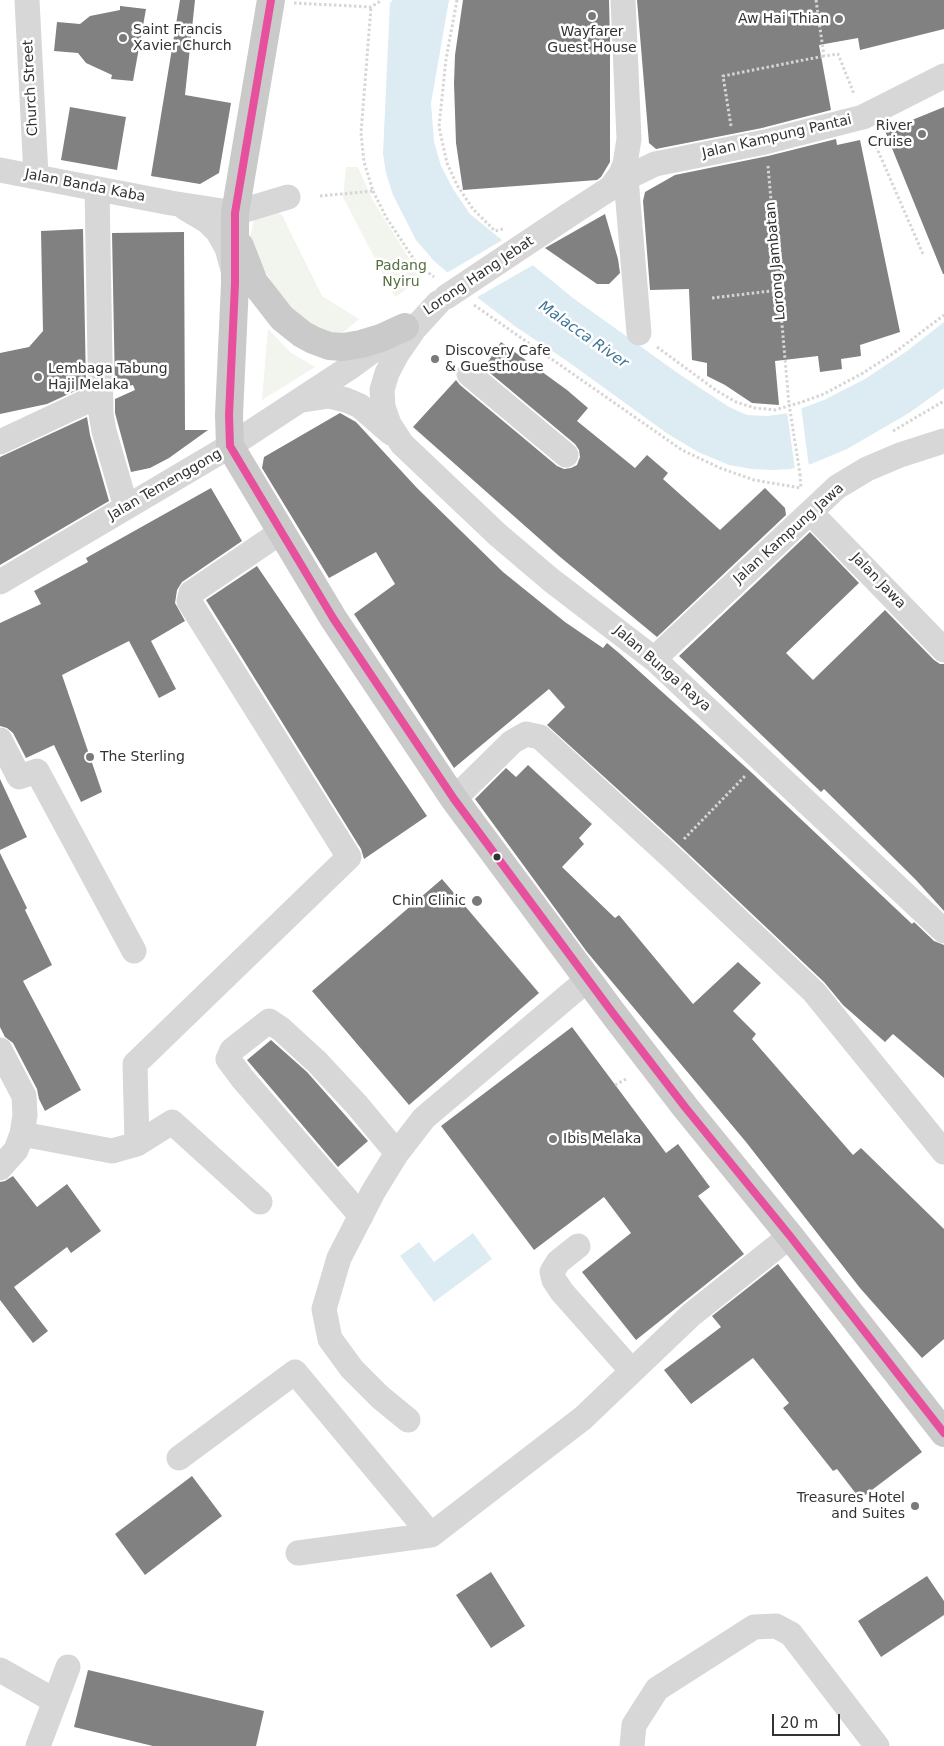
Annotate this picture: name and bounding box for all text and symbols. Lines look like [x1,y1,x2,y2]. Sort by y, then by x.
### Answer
marker: Wayfarer Guest House [586,10,598,22]
place label: Aw Hai Thian [738,11,829,27]
marker: Aw Hai Thian [833,13,845,25]
place label: Saint Francis Xavier Church [133,22,232,54]
place label: Wayfarer Guest House [547,24,637,56]
marker: Saint Francis Xavier Church [117,32,129,44]
street label: Church Street [20,39,42,137]
street label: Jalan Kampung Pantai [701,112,853,162]
place label: River Cruise [868,118,912,150]
marker: River Cruise [916,128,928,140]
street label: Jalan Banda Kaba [23,166,147,206]
street label: Lorong Jambatan [762,201,790,321]
street label: Lorong Hang Jebat [421,233,537,319]
park label: Padang Nyiru [375,258,427,290]
water label: Malacca River [535,298,631,372]
place label: Discovery Cafe & Guesthouse [445,343,551,376]
marker: Discovery Cafe & Guesthouse [429,353,441,365]
place label: Lembaga Tabung Haji Melaka [48,361,168,394]
marker: Lembaga Tabung Haji Melaka [32,371,44,383]
street label: Jalan Temenggong [105,446,225,524]
street label: Jalan Kampung Jawa [730,480,848,588]
street label: Jalan Jawa [847,550,909,612]
street label: Jalan Bunga Raya [610,622,714,716]
place label: The Sterling [100,749,185,765]
marker: The Sterling [84,751,96,763]
unlabelled marker [492,852,502,862]
place label: Chin Clinic [392,893,466,909]
marker: Chin Clinic [470,894,484,908]
place label: Ibis Melaka [563,1131,641,1147]
marker: Ibis Melaka [547,1133,559,1145]
place label: Treasures Hotel and Suites [797,1490,905,1522]
marker: Treasures Hotel and Suites [909,1500,921,1512]
scale bar [774,1704,842,1736]
text: 20 m [780,1714,818,1732]

